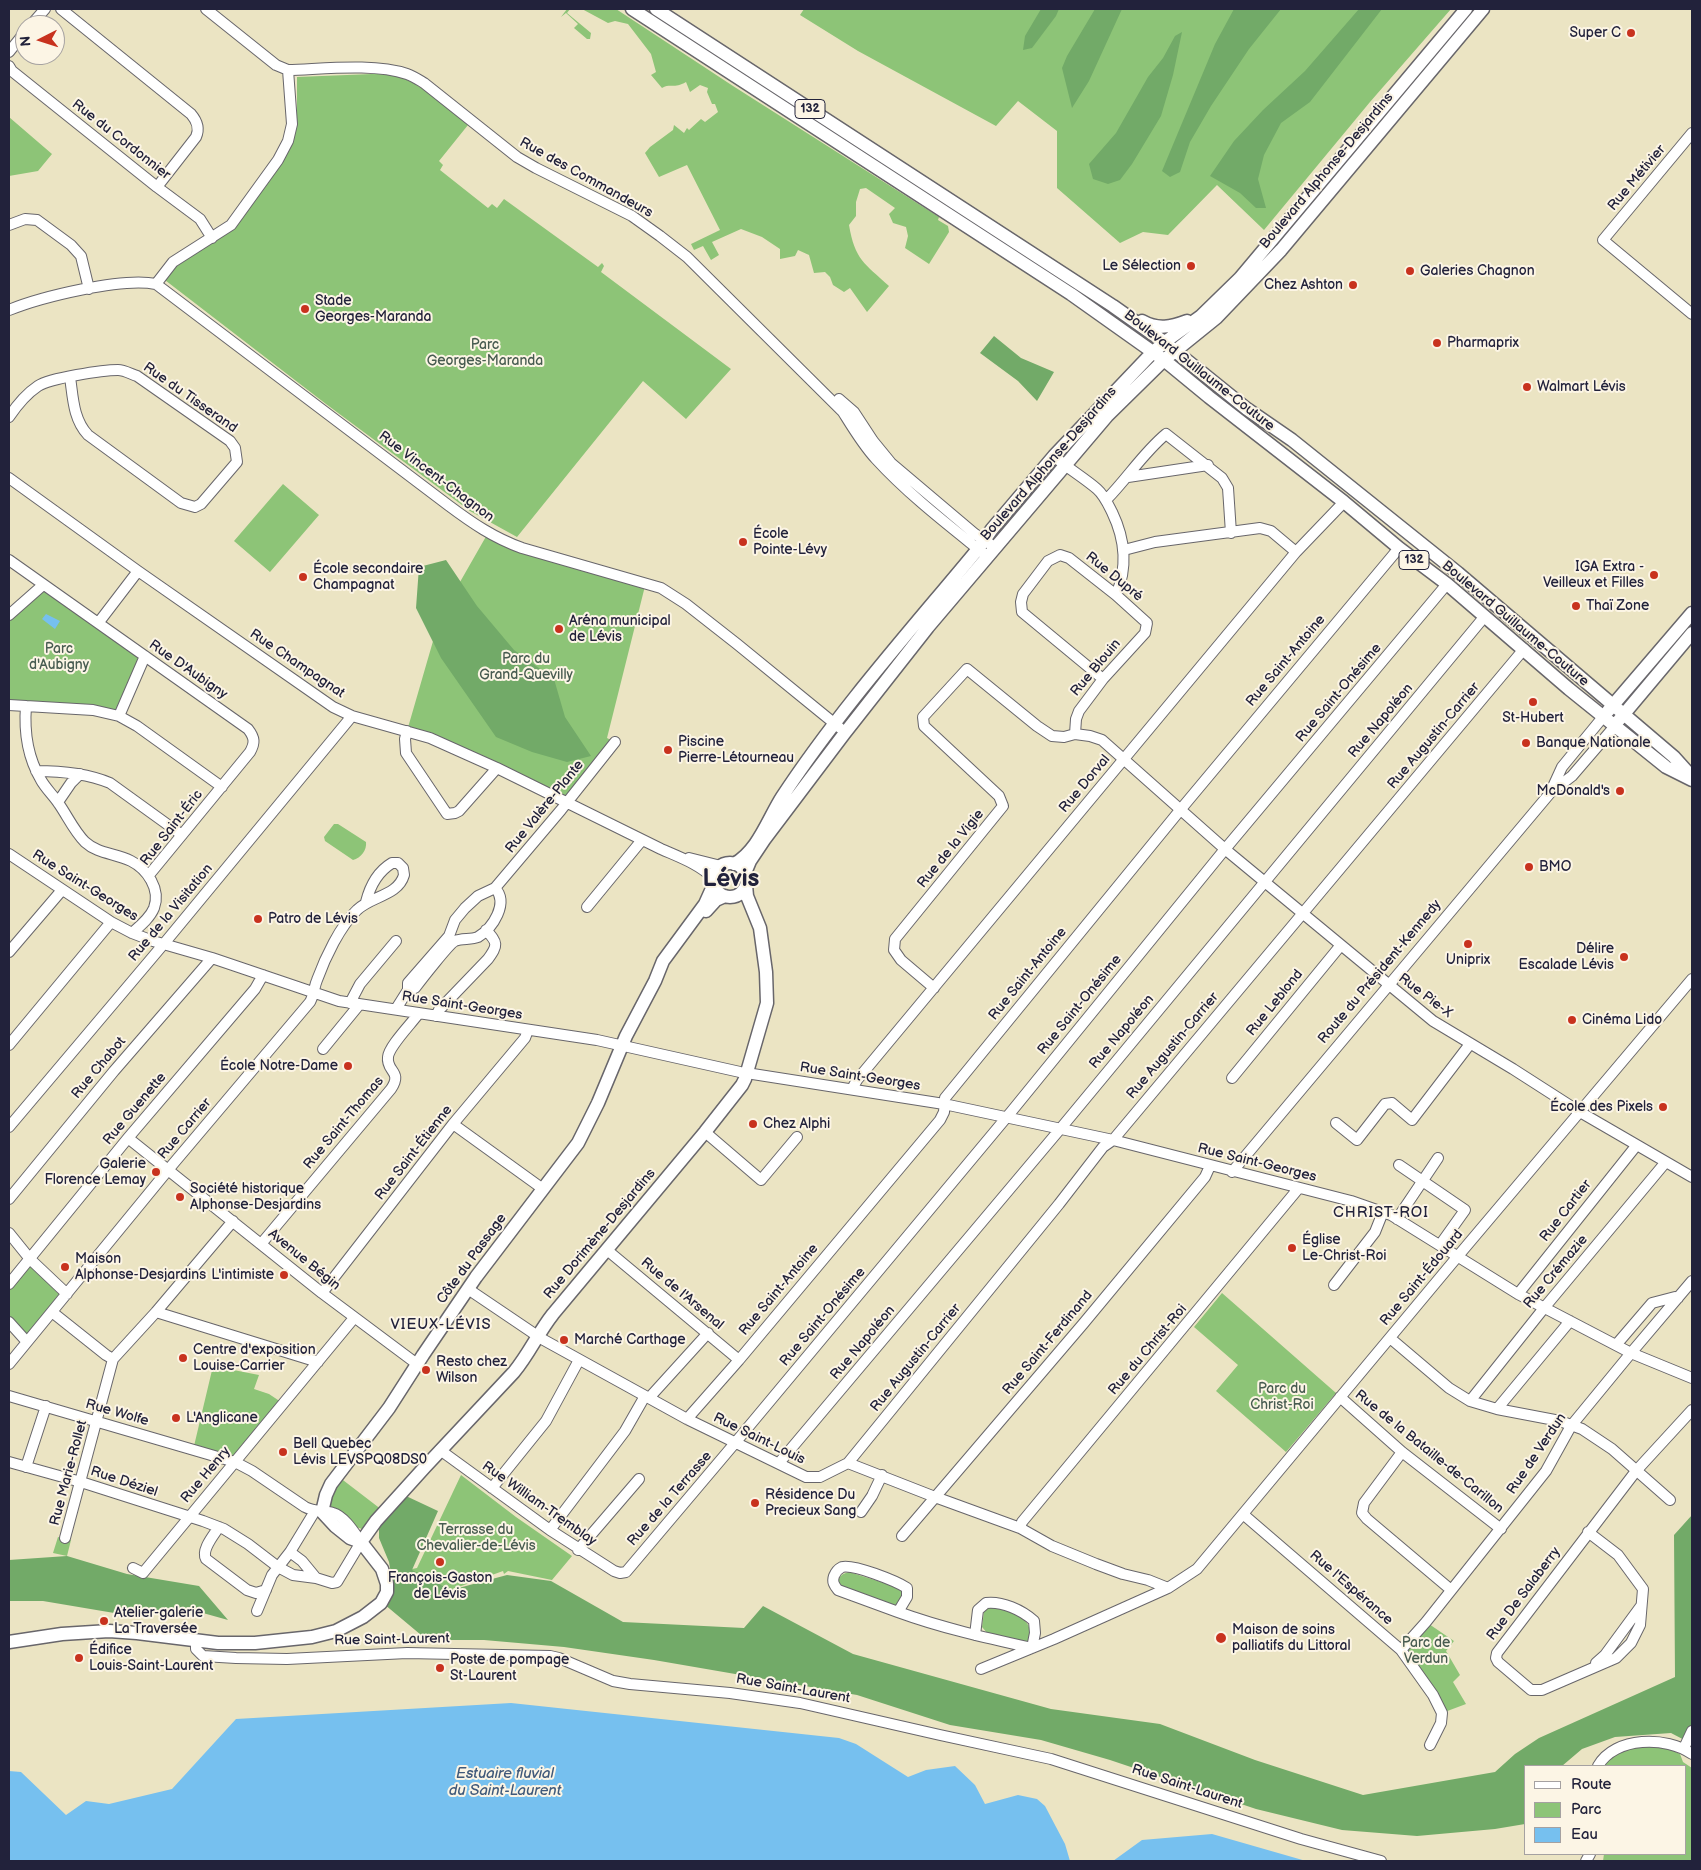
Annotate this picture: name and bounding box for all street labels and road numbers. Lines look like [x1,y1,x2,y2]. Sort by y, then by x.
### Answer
street label: Boulevard Alphonse-Desjardins [1257,90,1397,252]
street label: Rue du Cordonnier [68,96,174,184]
road number: 132 [795,100,825,118]
street label: Rue des Commandeurs [516,134,656,222]
street label: Rue Métivier [1605,142,1669,214]
street label: Boulevard Guillaume-Couture [1120,307,1278,435]
street label: Rue du Tisserand [140,359,240,437]
street label: Boulevard Alphonse-Desjardins [977,384,1121,544]
street label: Rue Vincent-Chagnon [375,428,497,526]
street label: Rue Dupré [1082,549,1146,605]
road number: 132 [1399,550,1429,570]
street label: Boulevard Guillaume-Couture [1438,558,1592,690]
street label: Rue Saint-Antoine [1243,612,1329,710]
street label: Rue Champagnat [246,626,348,702]
street label: Rue Blouin [1067,636,1125,700]
street label: Rue D'Aubigny [145,637,231,703]
street label: Rue Saint-Onésime [1293,640,1385,746]
street label: Rue Augustin-Carrier [1384,679,1484,793]
street label: Rue Napoléon [1345,680,1417,762]
street label: Rue Dorval [1056,752,1114,816]
street label: Rue Valère-Plante [502,757,588,857]
street label: Rue Saint-Éric [137,787,207,869]
street label: Rue de la Vigie [914,806,988,892]
street label: Rue Saint-Georges [29,847,141,925]
street label: Rue de la Visitation [125,861,217,965]
street label: Route du Président-Kennedy [1315,897,1445,1047]
street label: Rue Saint-Antoine [985,924,1071,1024]
street label: Rue Saint-Onésime [1034,952,1126,1058]
street label: Rue Leblond [1243,966,1307,1040]
street label: Rue Pie-X [1395,970,1455,1022]
street label: Rue Saint-Georges [401,988,523,1024]
street label: Rue Augustin-Carrier [1123,989,1223,1103]
street label: Rue Napoléon [1086,991,1158,1073]
street label: Rue Chabot [68,1034,130,1102]
street label: Rue Saint-Georges [799,1059,921,1095]
street label: Rue Guenette [100,1069,170,1149]
street label: Rue Saint-Thomas [300,1073,388,1173]
street label: Rue Carrier [155,1095,215,1163]
street label: Rue Saint-Étienne [372,1102,456,1204]
street label: Rue Saint-Georges [1196,1140,1318,1186]
street label: Rue Dorimène-Desjardins [541,1165,659,1303]
street label: Rue Cartier [1537,1177,1595,1245]
street label: Côte du Passage [434,1211,510,1307]
street label: Avenue Bégin [265,1226,343,1294]
street label: Rue Saint-Édouard [1377,1227,1467,1329]
street label: Rue Crémazie [1520,1232,1592,1312]
street label: Rue Saint-Antoine [736,1241,822,1339]
street label: Rue de l'Arsenal [637,1254,727,1334]
street label: Rue Saint-Onésime [777,1264,869,1370]
street label: Rue Saint-Ferdinand [1000,1287,1096,1399]
street label: Rue Augustin-Carrier [867,1301,965,1415]
street label: Rue du Christ-Roi [1105,1301,1191,1399]
street label: Rue Napoléon [827,1302,899,1384]
street label: Rue de la Bataille-de-Carillon [1351,1387,1507,1517]
street label: Rue Wolfe [83,1396,151,1430]
street label: Rue Saint-Louis [710,1409,808,1469]
street label: Rue de Verdun [1504,1410,1570,1498]
street label: Rue Marie-Rollet [47,1419,91,1527]
street label: Rue Henry [178,1443,234,1507]
street label: Rue de la Terrasse [624,1448,716,1550]
street label: Rue William-Tremblay [479,1458,599,1550]
street label: Rue Déziel [88,1463,160,1501]
street label: Rue De Salaberry [1483,1544,1565,1644]
street label: Rue l'Espérance [1306,1547,1396,1629]
street label: Rue Saint-Laurent [334,1631,450,1649]
street label: Rue Saint-Laurent [735,1671,851,1707]
street label: Rue Saint-Laurent [1130,1761,1244,1813]

